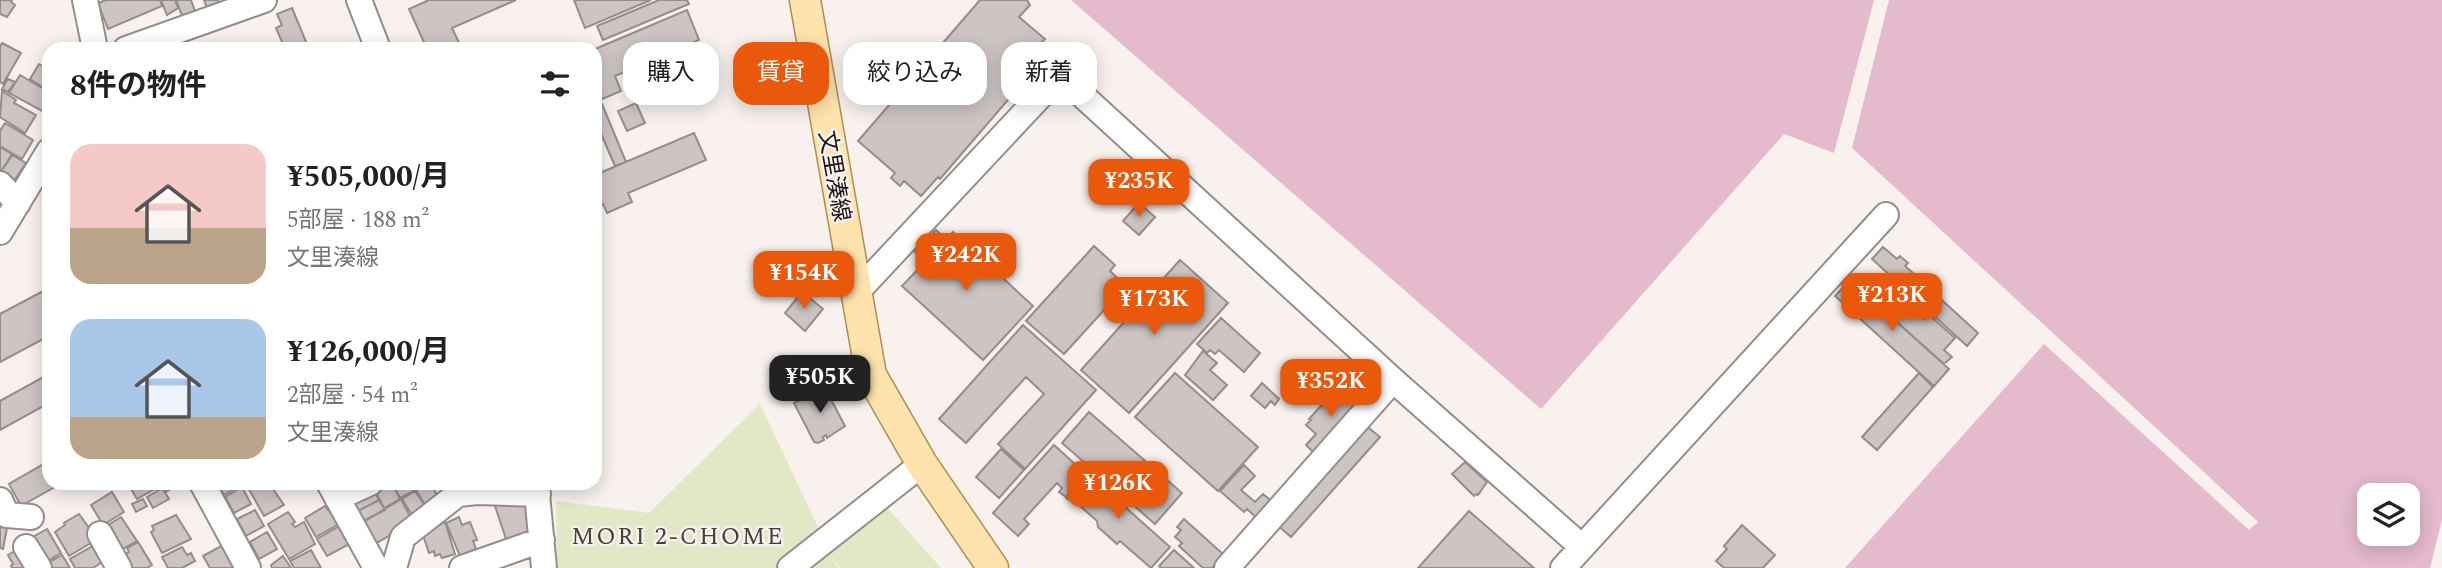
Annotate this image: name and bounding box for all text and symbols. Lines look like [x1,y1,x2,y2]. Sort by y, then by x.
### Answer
chip: 購入 [623,42,719,105]
chip: 賃貸 [733,42,829,105]
chip: 絞り込み [843,42,987,105]
chip: 新着 [1001,42,1097,105]
text: 8件の物件 [70,63,207,109]
icon: filters [536,65,574,103]
street label: 文里湊線 [808,128,859,225]
text: ¥505,000/月 [287,154,450,200]
pin: ¥235K [1090,160,1188,219]
text: ¥235K [1104,164,1174,199]
icon: home [126,172,210,256]
text: 5部屋 · 188 m² [287,203,429,238]
pin: ¥242K [917,233,1015,293]
text: ¥242K [931,238,1001,273]
text: 文里湊線 [287,241,379,276]
pin: ¥154K [755,252,853,311]
text: ¥154K [769,256,839,291]
pin: ¥213K [1843,274,1941,333]
pin: ¥173K [1105,278,1203,337]
text: ¥213K [1857,278,1927,313]
text: ¥173K [1119,282,1189,317]
text: ¥126,000/月 [287,329,450,375]
icon: home [126,347,210,431]
pin: ¥505K [771,356,869,415]
text: ¥505K [785,360,855,395]
pin: ¥352K [1282,360,1380,419]
text: ¥352K [1296,364,1366,399]
text: 2部屋 · 54 m² [287,378,418,413]
text: 文里湊線 [287,416,379,451]
pin: ¥126K [1069,462,1167,521]
text: ¥126K [1083,466,1153,501]
map controls [2357,483,2420,546]
button: layers [2357,483,2420,546]
district label: MORI 2-CHOME [571,519,785,555]

